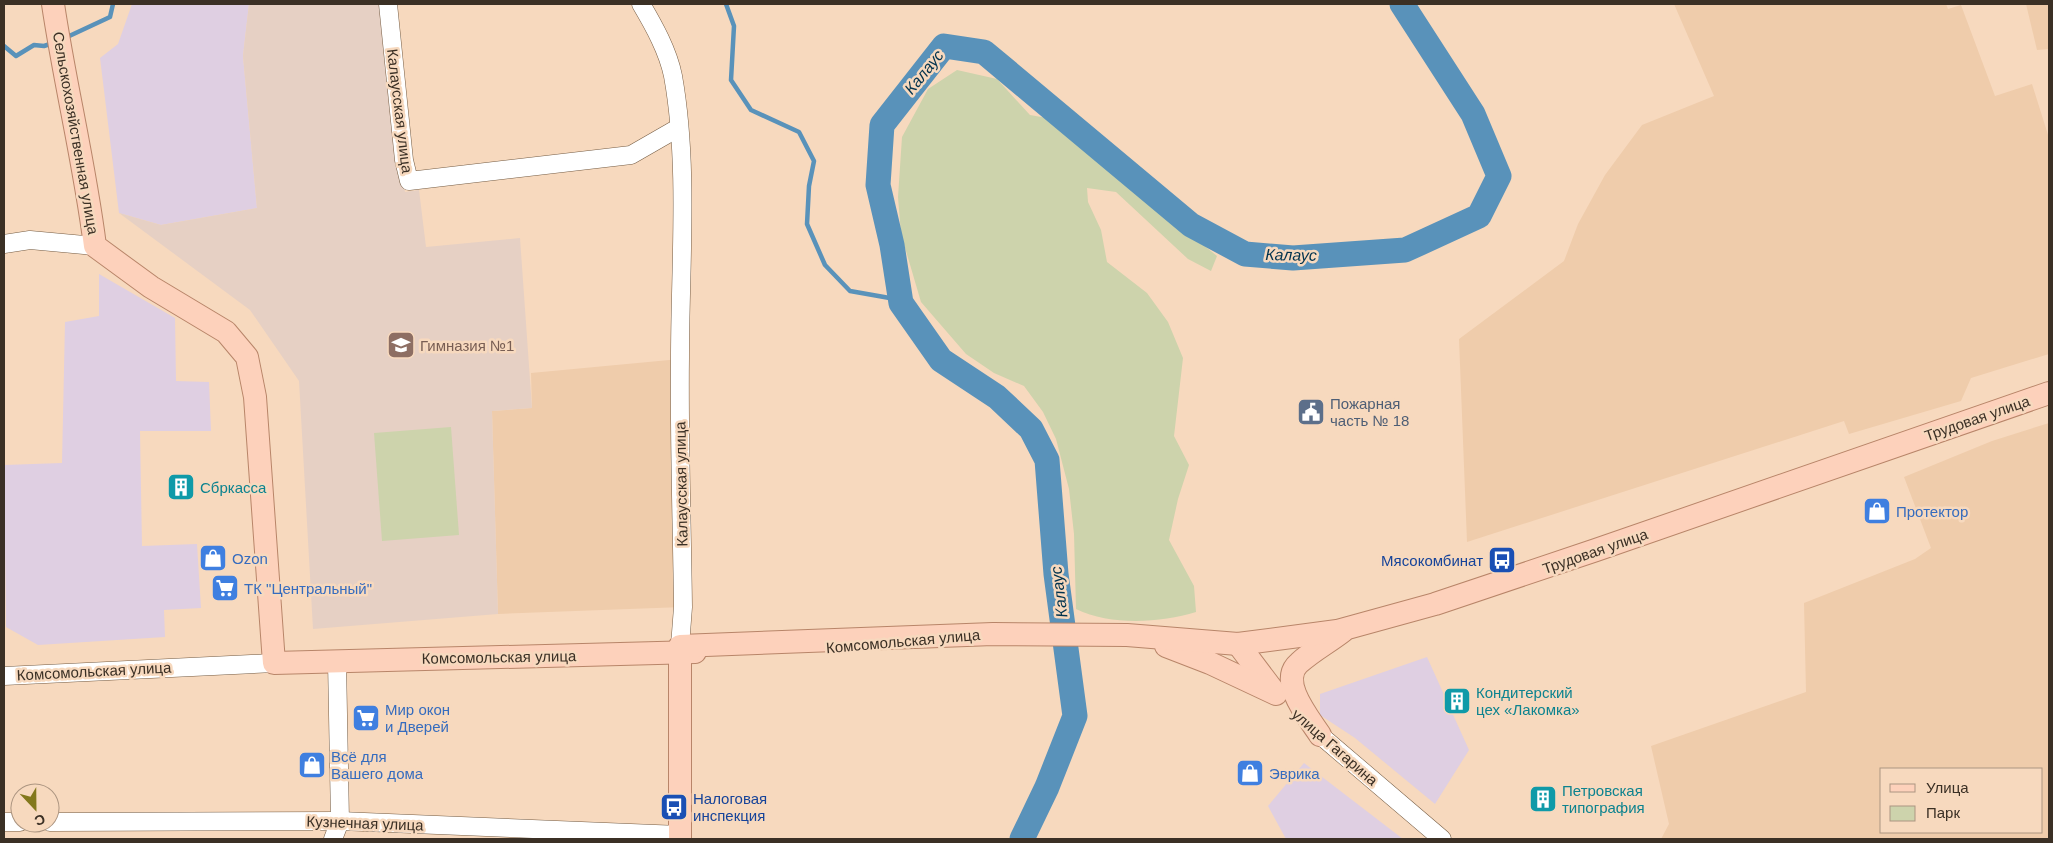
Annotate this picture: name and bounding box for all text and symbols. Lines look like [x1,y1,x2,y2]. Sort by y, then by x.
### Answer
street label: Сельскохозяйственная улица [50,30,102,236]
water label: Калаус [901,47,947,97]
street label: Калаусская улица [384,48,416,175]
water label: Калаус [1265,246,1317,264]
school or university icon: Гимназия №1 [386,330,416,360]
place label: Гимназия №1 [420,337,514,354]
street label: Трудовая улица [1922,392,2033,444]
place label: Пожарная часть № 18 [1330,395,1409,429]
public building icon: Пожарная часть № 18 [1296,397,1326,427]
street label: Калаусская улица [671,421,691,547]
building icon: Сбркасса [166,472,196,502]
place label: Сбркасса [200,479,267,496]
shop icon: Протектор [1862,496,1892,526]
place label: Протектор [1896,503,1968,520]
street label: Трудовая улица [1540,525,1651,577]
shop icon: Ozon [198,543,228,573]
bus stop icon: Мясокомбинат [1487,545,1517,575]
place label: Ozon [232,550,268,567]
place label: Мясокомбинат [1381,552,1483,569]
water label: Калаус [1047,565,1071,619]
supermarket icon: ТК "Центральный" [210,573,240,603]
place label: ТК "Центральный" [244,580,372,597]
street label: Комсомольская улица [825,626,981,656]
street label: Комсомольская улица [422,647,577,667]
street label: Комсомольская улица [16,658,172,684]
place label: Кондитерский цех «Лакомка» [1476,684,1580,718]
building icon: Кондитерский цех «Лакомка» [1442,686,1472,716]
place label: Мир окон и Дверей [385,701,450,735]
supermarket icon: Мир окон и Дверей [351,703,381,733]
street label: улица Гагарина [1289,705,1382,789]
place label: Всё для Вашего дома [331,748,424,782]
shop icon: Всё для Вашего дома [297,750,327,780]
shop icon: Эврика [1235,758,1265,788]
place label: Эврика [1269,765,1320,782]
legend [1880,768,2043,833]
text: Улица [1926,779,1969,796]
place label: Петровская типография [1562,782,1645,816]
north arrow [10,783,60,833]
building icon: Петровская типография [1528,784,1558,814]
place label: Налоговая инспекция [693,790,767,824]
bus stop icon: Налоговая инспекция [659,792,689,822]
text: Парк [1926,804,1960,821]
text: С [32,811,48,829]
street label: Кузнечная улица [306,812,425,834]

